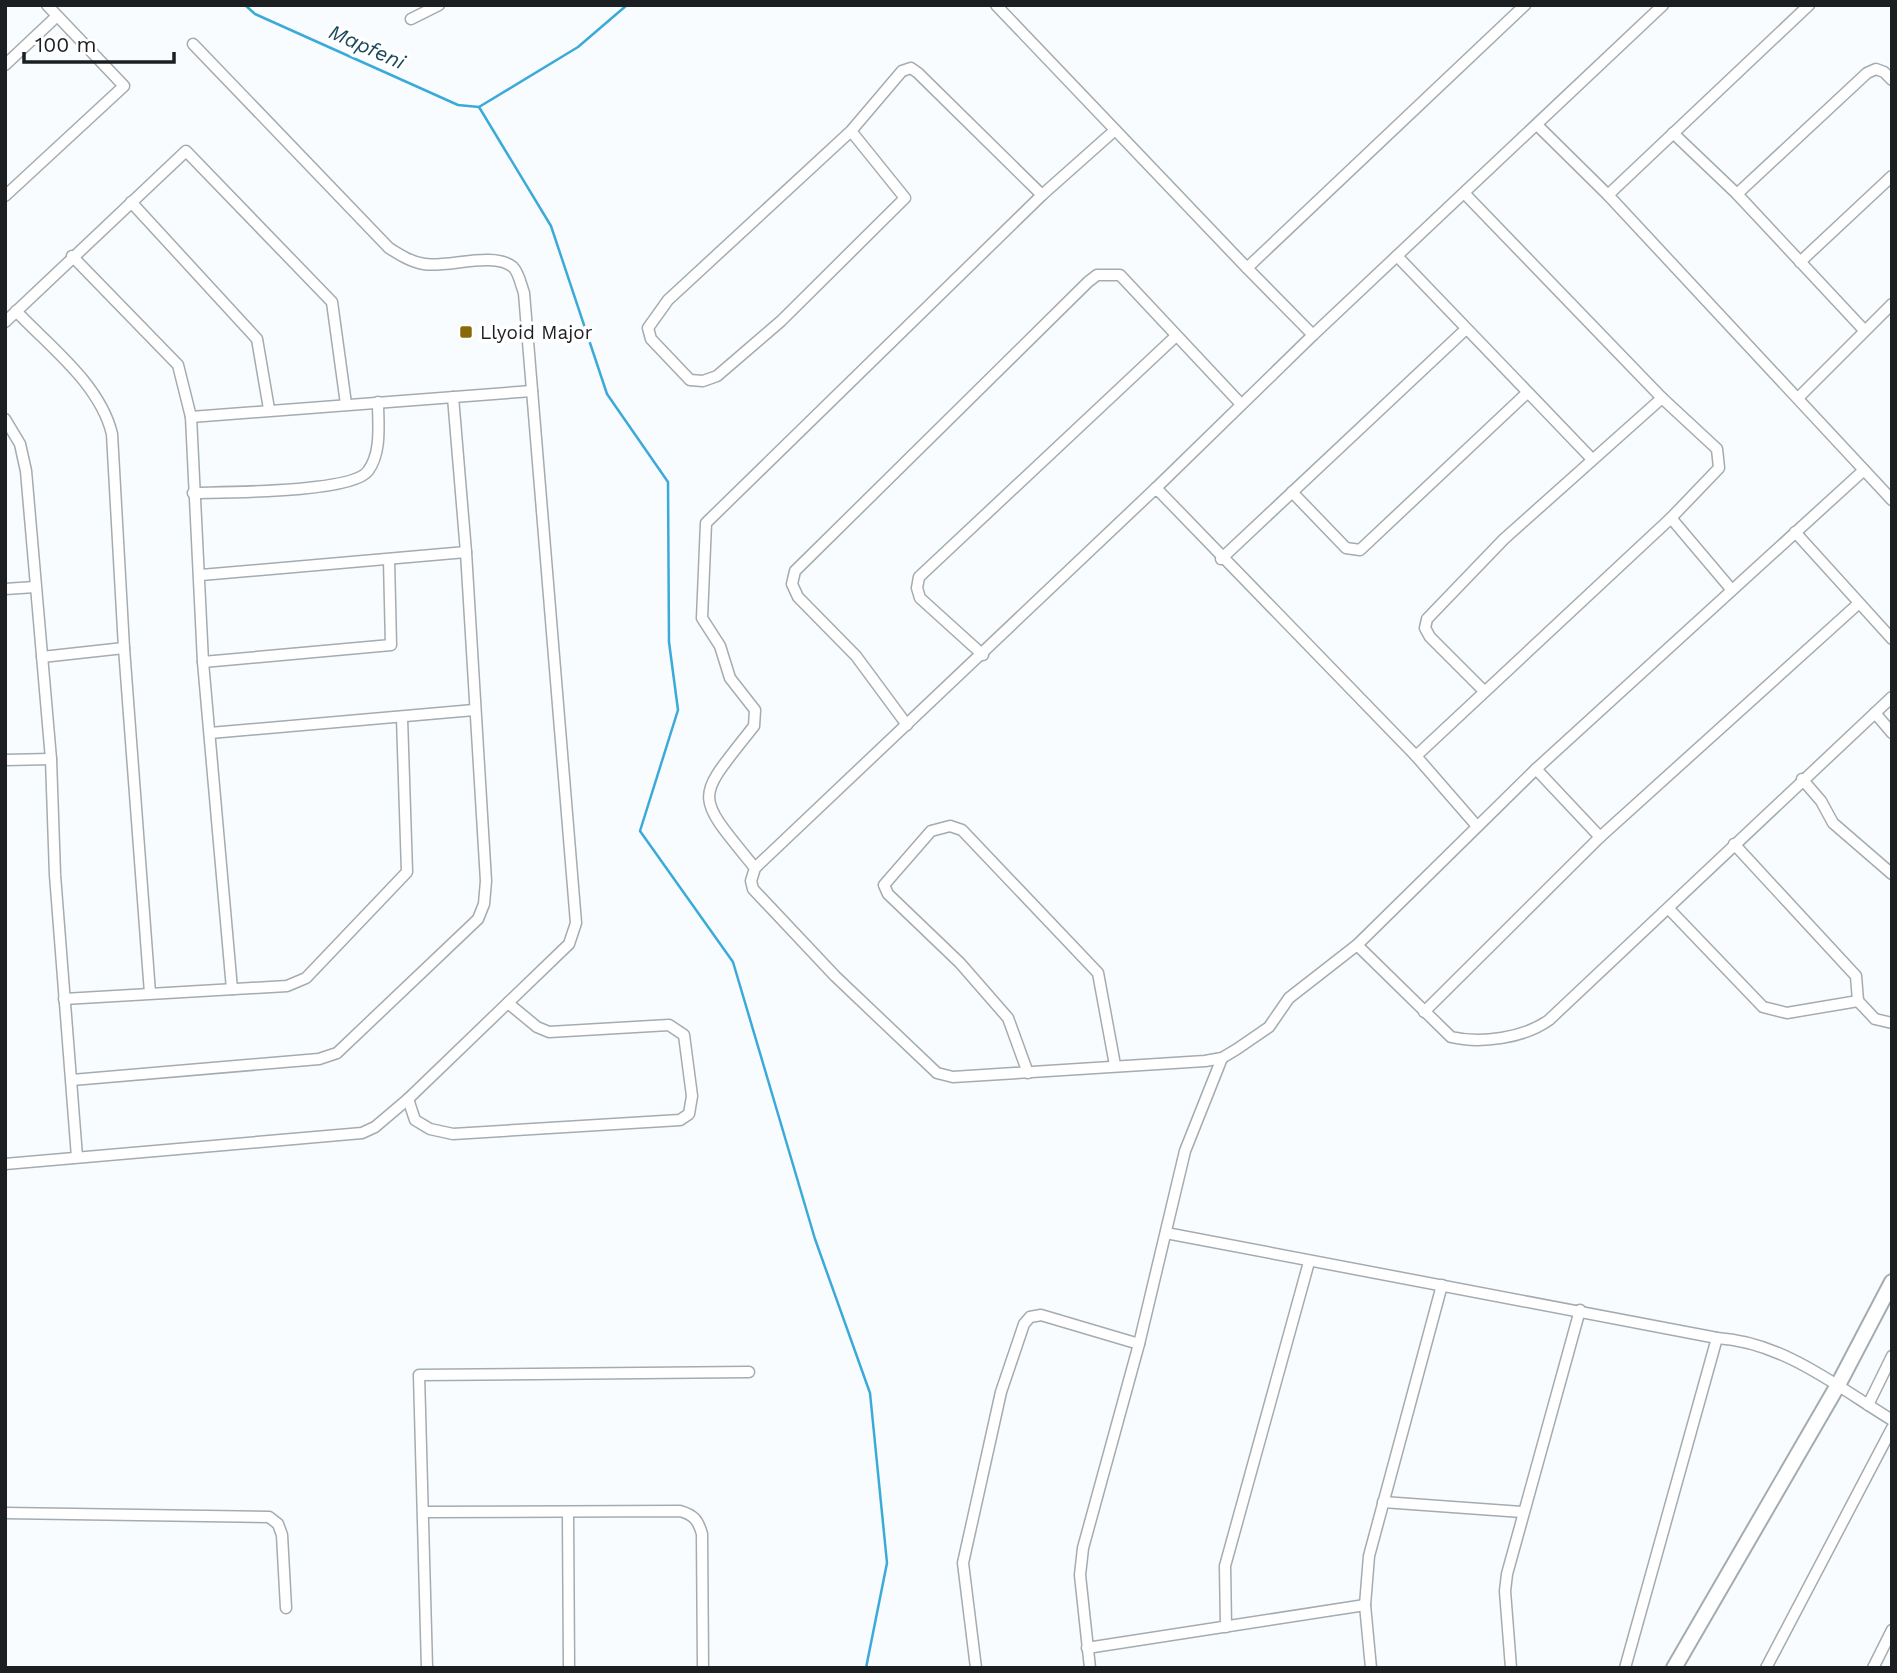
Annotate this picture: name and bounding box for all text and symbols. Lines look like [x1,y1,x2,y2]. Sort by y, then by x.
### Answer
water label: Mapfeni [325,19,410,75]
scale bar [24,21,175,65]
text: 100 m [35,32,97,57]
place label: Llyoid Major [480,321,593,344]
marker: Llyoid Major [458,324,474,340]

